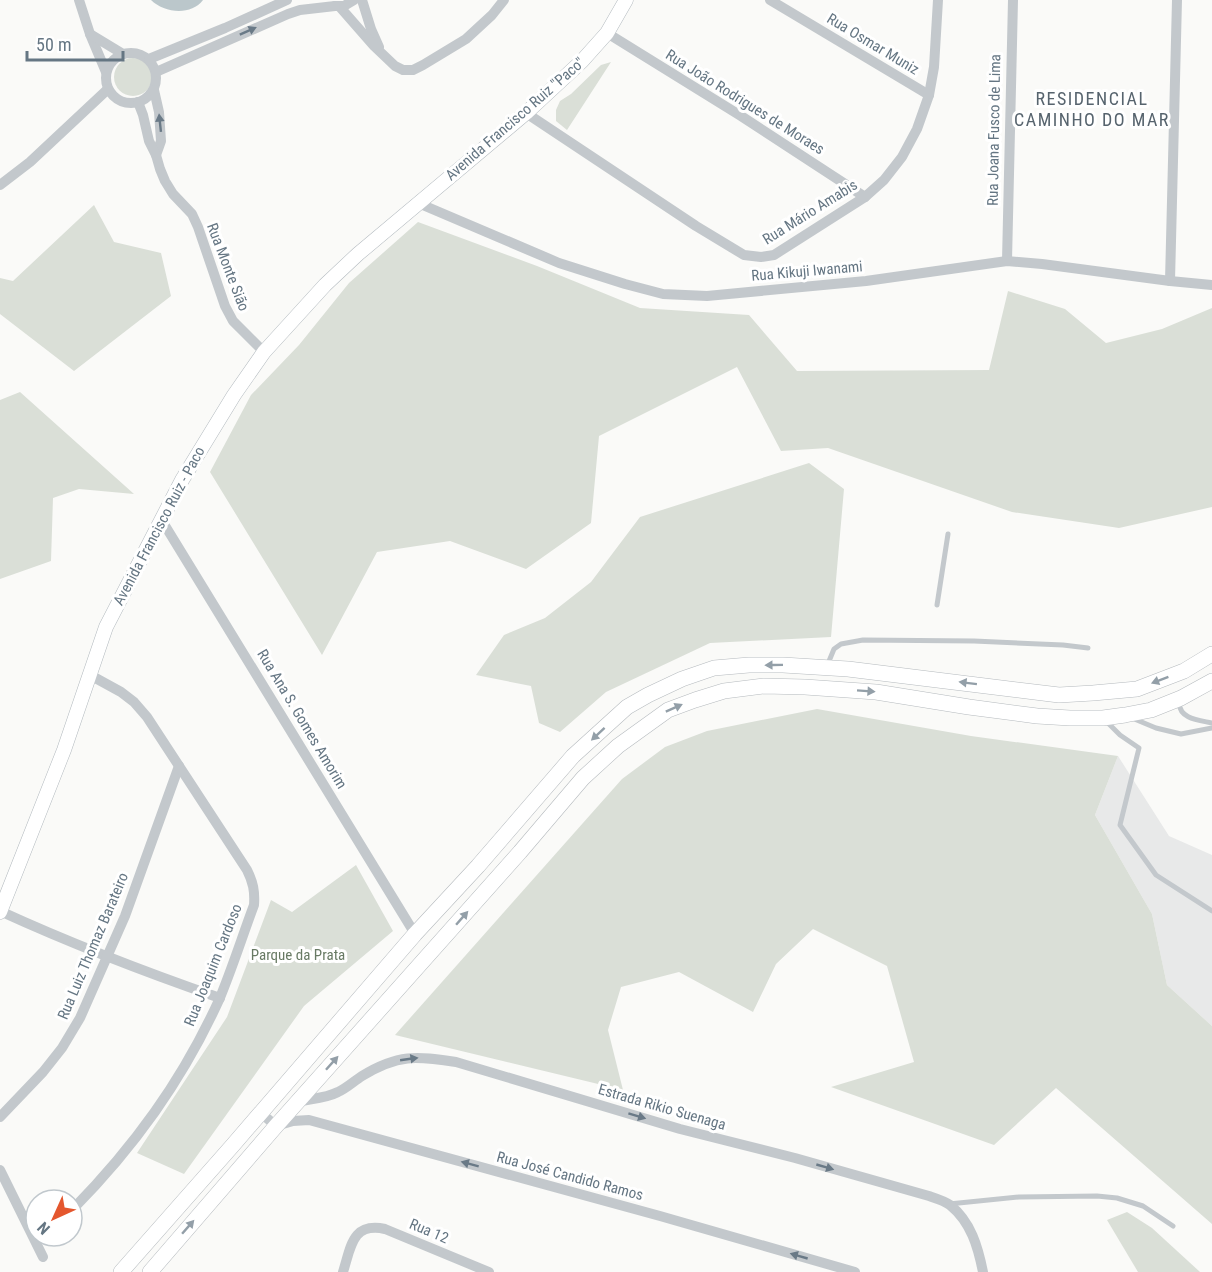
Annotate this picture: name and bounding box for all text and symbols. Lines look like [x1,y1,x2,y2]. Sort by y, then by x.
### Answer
street label: Rua Osmar Muniz [824,9,922,79]
scale bar [27,24,123,62]
one-way arrow [239,26,257,36]
text: 50 m [36,34,71,55]
street label: Rua João Rodrigues de Moraes [662,46,828,158]
street label: Avenida Francisco Ruiz "Paco" [442,54,588,184]
street label: Rua Joana Fusco de Lima [984,54,1004,206]
district label: RESIDENCIAL CAMINHO DO MAR [1014,88,1170,130]
one-way arrow [155,113,165,132]
street label: Rua Mário Amabis [759,176,861,248]
street label: Rua Monte Sião [203,220,253,314]
street label: Rua Kikuji Iwanami [751,257,863,285]
street label: Avenida Francisco Ruiz - Paco [110,444,208,608]
street label: Rua Ana S. Gomes Amorim [253,646,351,792]
one-way arrow [764,660,783,670]
one-way arrow [1151,676,1169,685]
one-way arrow [958,678,977,687]
one-way arrow [856,686,875,696]
one-way arrow [666,703,684,713]
one-way arrow [591,726,605,740]
street label: Rua Luiz Thomaz Barateiro [54,870,132,1022]
street label: Rua Joaquim Cardoso [180,901,246,1029]
one-way arrow [455,911,468,926]
park label: Parque da Prata [251,946,345,964]
one-way arrow [399,1054,418,1063]
one-way arrow [325,1055,339,1070]
street label: Estrada Rikio Suenaga [596,1080,728,1134]
one-way arrow [628,1112,646,1121]
street label: Rua José Candido Ramos [495,1148,645,1204]
one-way arrow [460,1159,478,1168]
one-way arrow [816,1163,834,1172]
north arrow [24,1188,84,1248]
street label: Rua 12 [407,1215,451,1247]
text: N [34,1218,54,1238]
one-way arrow [181,1220,195,1235]
one-way arrow [790,1251,808,1260]

